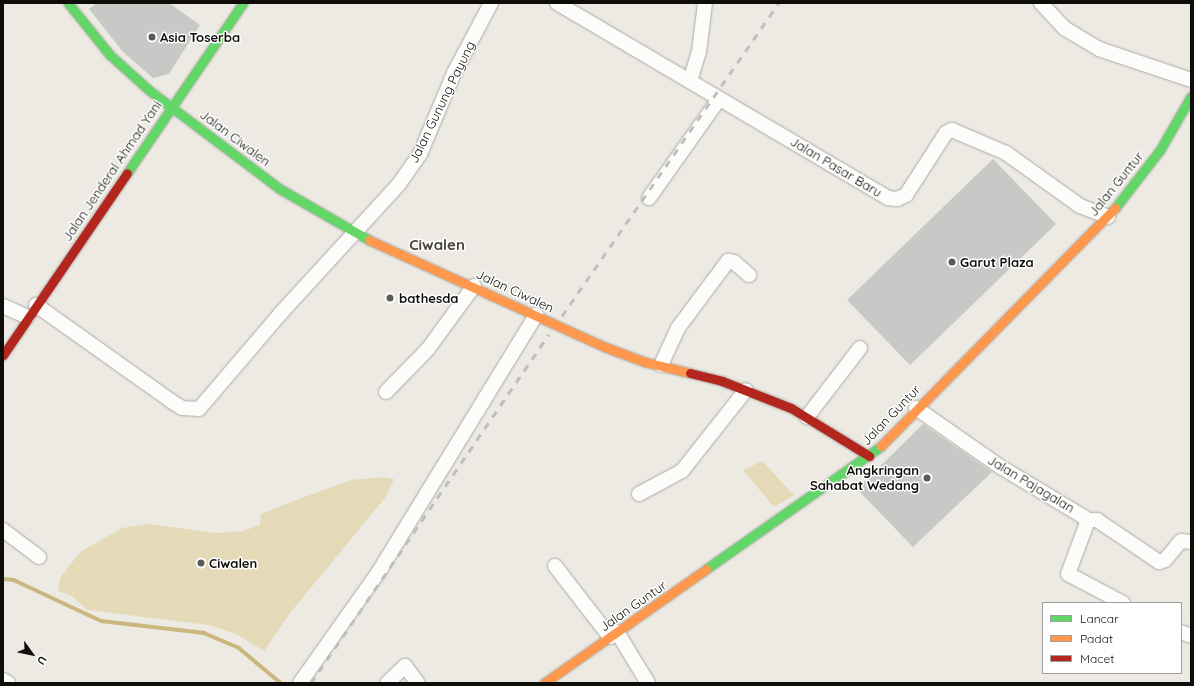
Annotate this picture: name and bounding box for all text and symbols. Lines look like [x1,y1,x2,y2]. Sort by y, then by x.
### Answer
place label: Asia Toserba [160,29,240,45]
marker: Asia Toserba [147,32,157,42]
street label: Jalan Gunung Payung [406,38,478,166]
street label: Jalan Jenderal Ahmad Yani [59,98,165,244]
street label: Jalan Ciwalen [197,107,273,169]
street label: Jalan Pasar Baru [787,133,885,201]
street label: Jalan Guntur [1085,149,1147,219]
district label: Ciwalen [409,236,465,254]
place label: Garut Plaza [960,254,1034,270]
marker: Garut Plaza [947,257,957,267]
street label: Jalan Ciwalen [474,266,556,316]
place label: bathesda [399,290,459,306]
marker: bathesda [384,292,396,304]
street label: Jalan Guntur [858,382,924,448]
street label: Jalan Pajagalan [985,452,1077,516]
place label: Angkringan Sahabat Wedang [810,463,919,494]
marker: Angkringan Sahabat Wedang [922,473,932,483]
place label: Ciwalen [209,555,257,571]
marker: Ciwalen [196,558,206,568]
street label: Jalan Guntur [597,577,669,635]
legend [1042,602,1182,674]
text: Lancar [1080,611,1119,626]
text: Padat [1080,631,1113,646]
north arrow [12,634,52,674]
text: Macet [1080,651,1114,666]
text: U [34,653,50,668]

